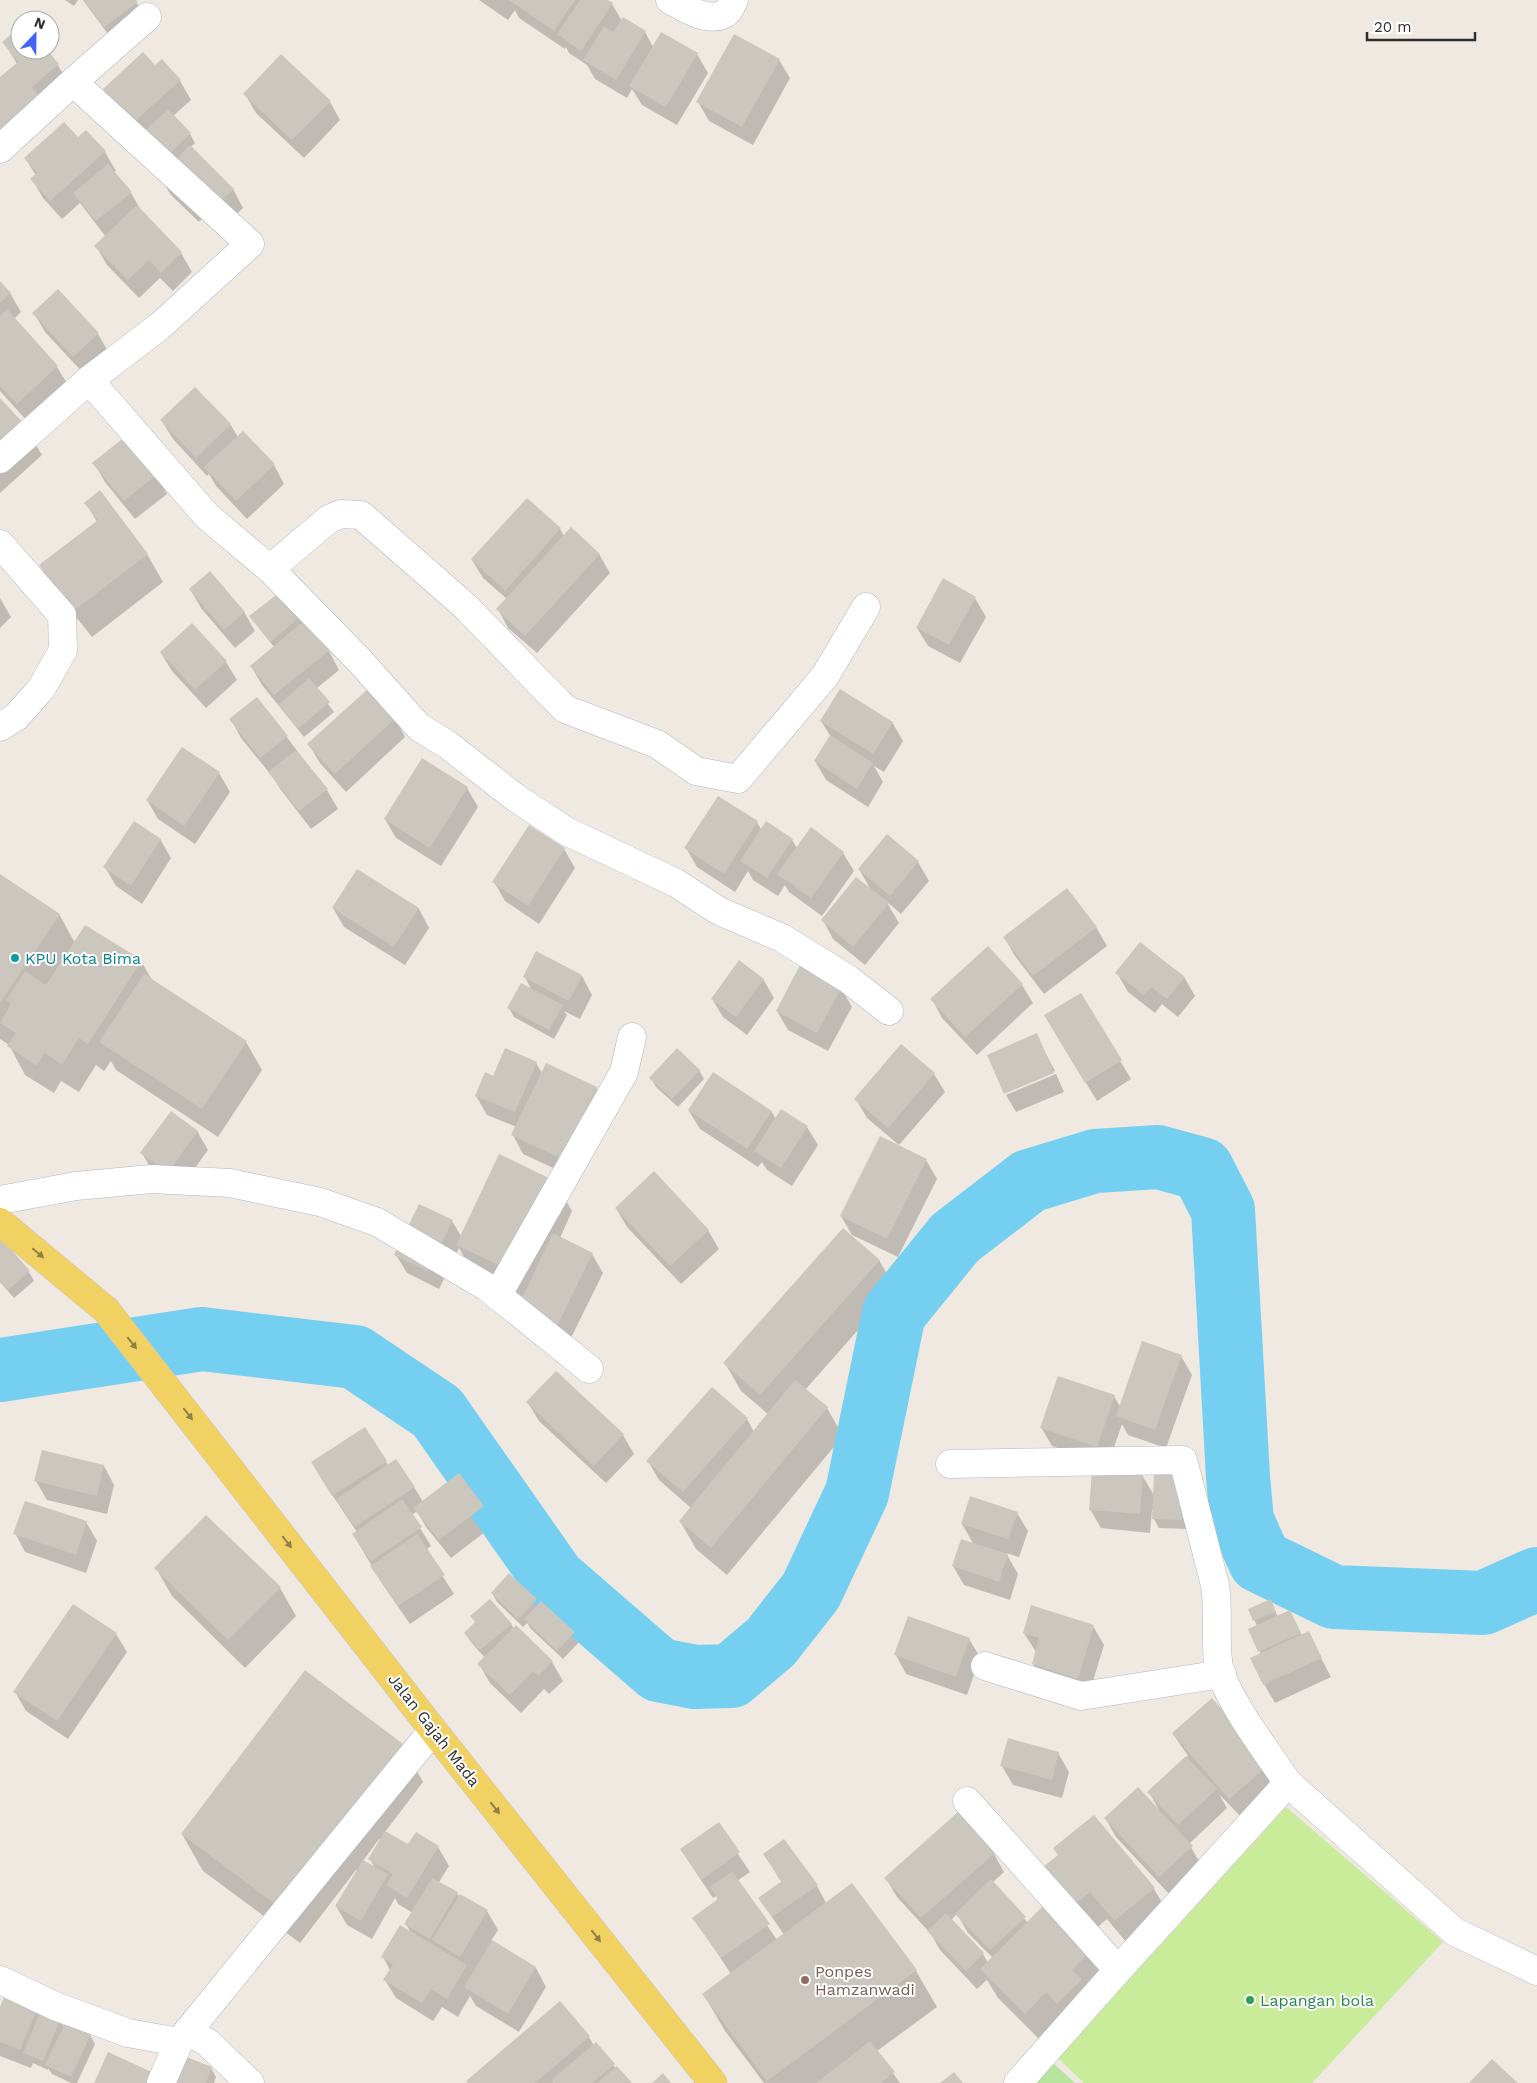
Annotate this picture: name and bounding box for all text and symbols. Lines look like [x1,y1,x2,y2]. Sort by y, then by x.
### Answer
north arrow [10,10,60,60]
scale bar [1367,10,1474,42]
text: N [32,14,48,32]
text: 20 m [1374,18,1412,36]
place label: KPU Kota Bima [25,949,141,968]
marker: KPU Kota Bima [9,952,21,964]
one-way arrow [31,1247,43,1259]
one-way arrow [126,1336,137,1349]
one-way arrow [182,1407,193,1420]
one-way arrow [282,1536,293,1549]
street label: Jalan Gajah Mada [384,1670,484,1790]
one-way arrow [490,1801,501,1814]
one-way arrow [591,1929,602,1942]
place label: Ponpes Hamzanwadi [815,1962,915,1999]
marker: Ponpes Hamzanwadi [799,1974,811,1986]
place label: Lapangan bola [1260,1991,1374,2010]
marker: Lapangan bola [1244,1994,1256,2006]

